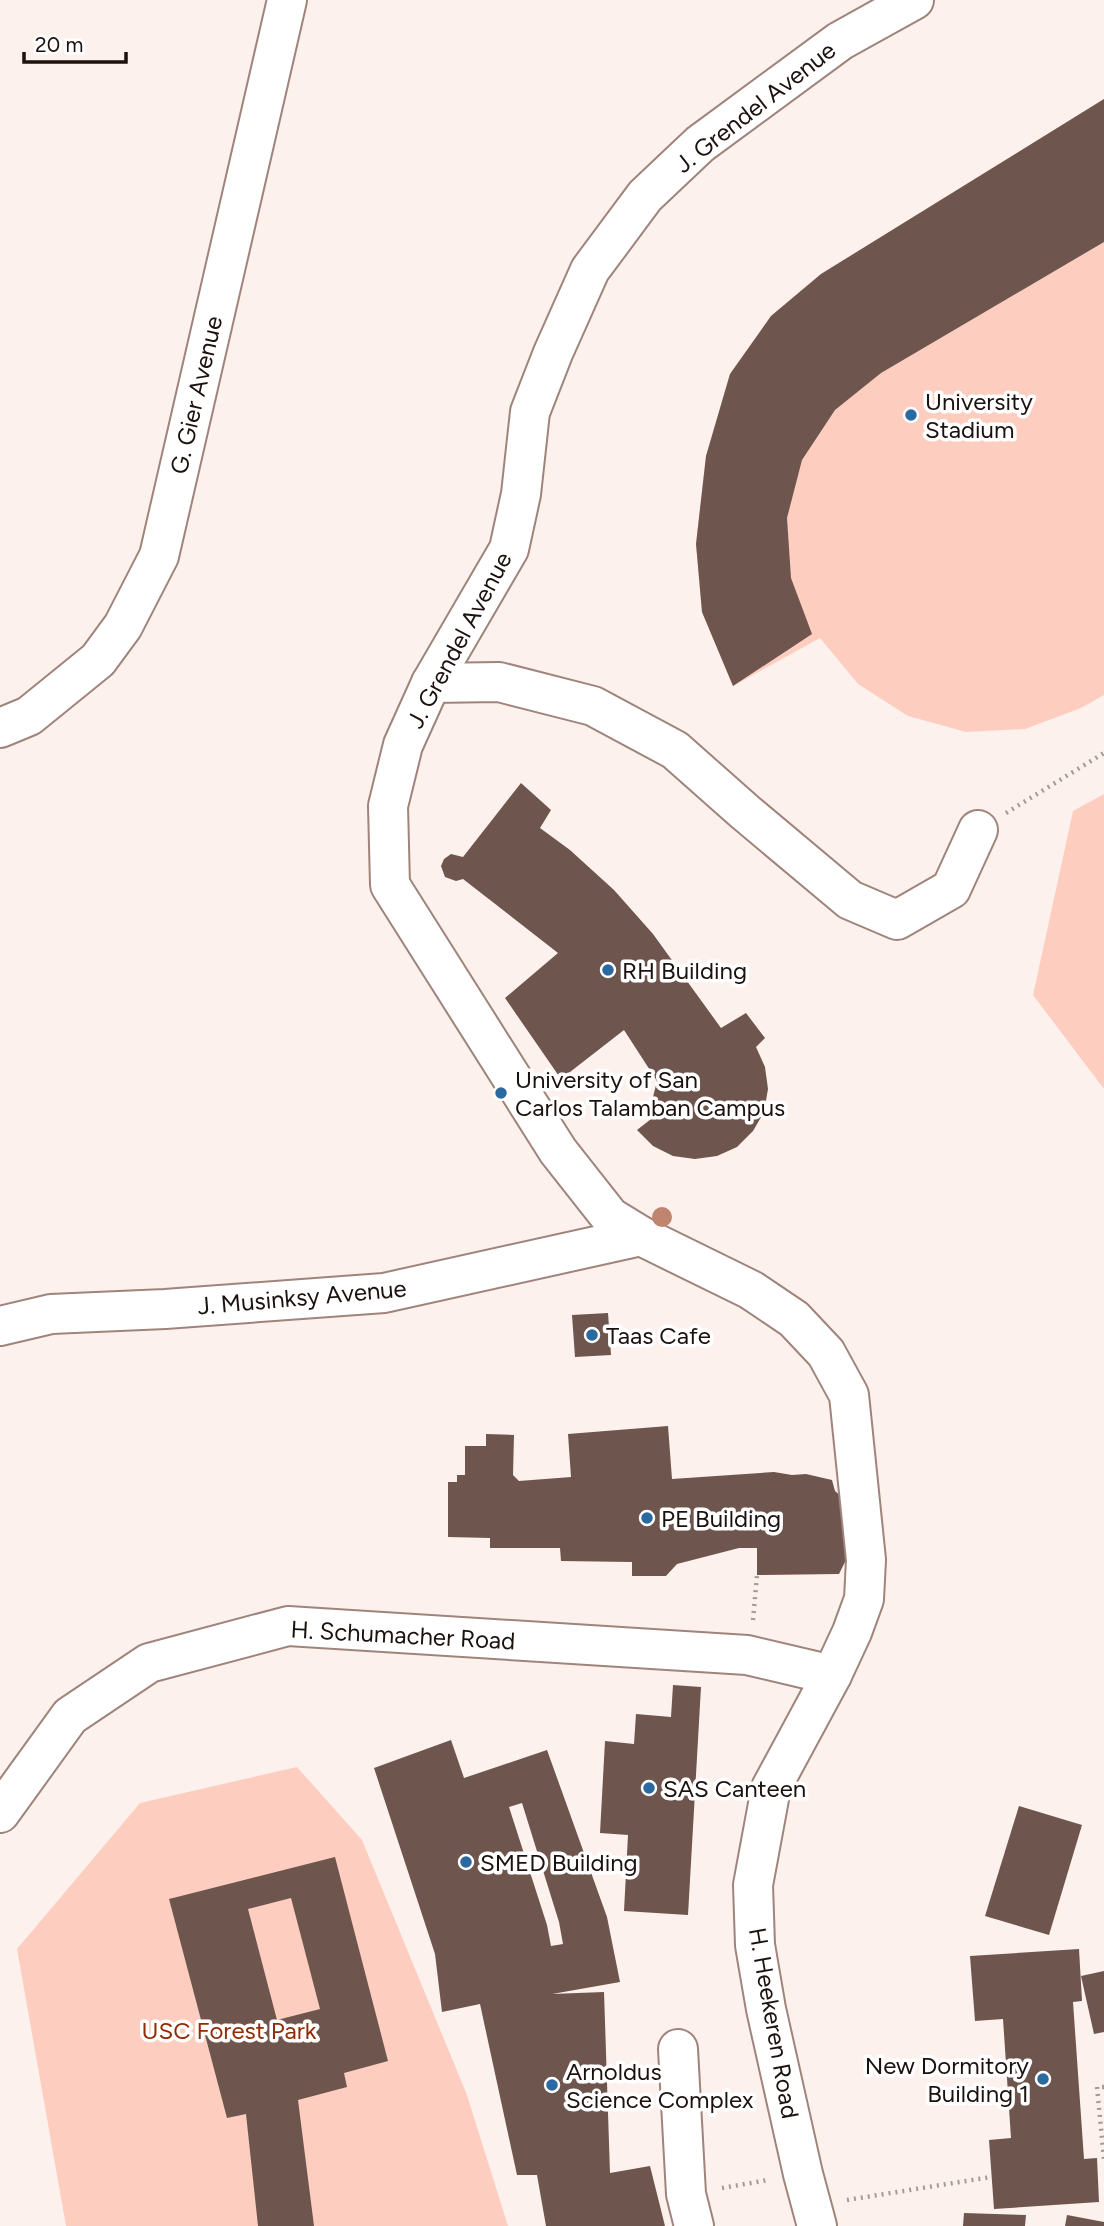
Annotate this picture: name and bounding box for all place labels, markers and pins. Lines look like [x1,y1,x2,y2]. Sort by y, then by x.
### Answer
place label: University Stadium [925,387,1033,444]
marker: University Stadium [903,407,919,423]
place label: RH Building [622,956,747,985]
marker: RH Building [600,962,616,978]
place label: University of San Carlos Talamban Campus [515,1065,785,1122]
marker: University of San Carlos Talamban Campus [493,1085,509,1101]
place label: Taas Cafe [606,1321,711,1350]
marker: Taas Cafe [584,1327,600,1343]
place label: PE Building [661,1504,781,1533]
marker: PE Building [639,1510,655,1526]
place label: SAS Canteen [663,1774,806,1803]
marker: SAS Canteen [641,1780,657,1796]
place label: SMED Building [480,1848,638,1877]
marker: SMED Building [458,1854,474,1870]
place label: New Dormitory Building 1 [865,2051,1029,2108]
place label: Arnoldus Science Complex [566,2057,754,2114]
marker: New Dormitory Building 1 [1035,2071,1051,2087]
marker: Arnoldus Science Complex [544,2077,560,2093]

